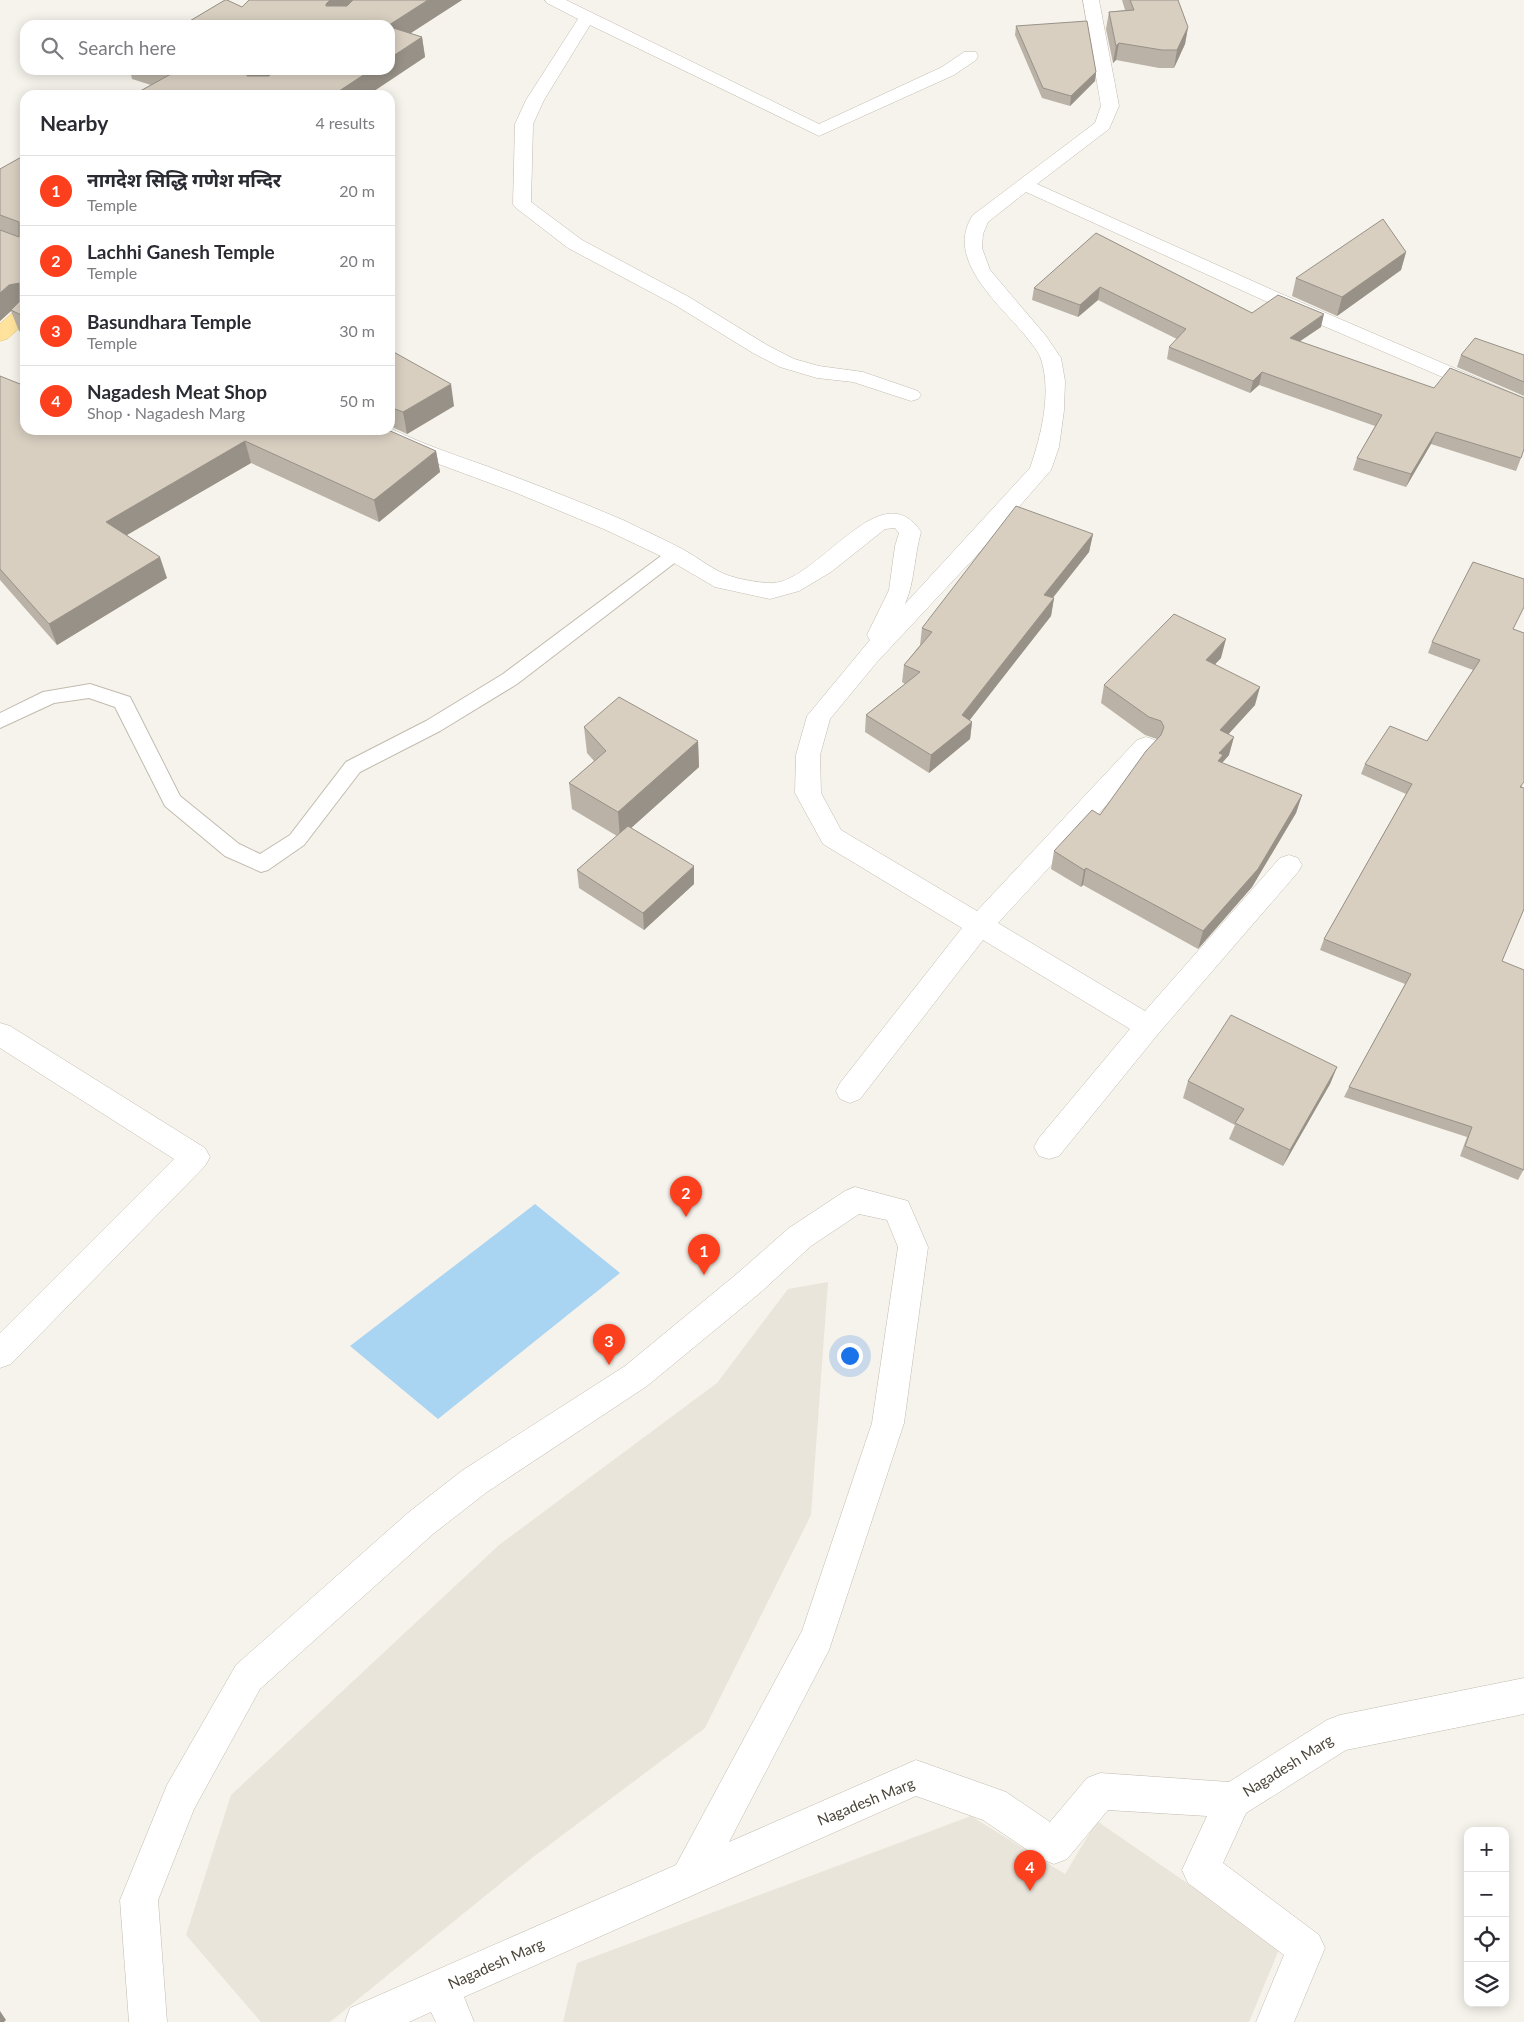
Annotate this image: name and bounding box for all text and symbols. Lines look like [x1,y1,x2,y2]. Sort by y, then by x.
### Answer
search box [20,20,395,75]
icon: search [38,34,66,62]
text: Search here [78,36,176,59]
text: Nearby [40,110,108,135]
text: 4 results [315,113,375,132]
text: नागदेश सिद्धि गणेश मन्दिर [87,168,281,191]
text: 1 [51,181,61,200]
text: 20 m [339,181,375,200]
text: Temple [87,195,137,214]
text: Lachhi Ganesh Temple [87,240,275,263]
text: 2 [51,251,61,270]
text: 20 m [339,251,375,270]
text: Temple [87,263,137,282]
text: Basundhara Temple [87,310,251,333]
text: 3 [51,321,61,340]
text: 30 m [339,321,375,340]
text: Temple [87,333,137,352]
text: Nagadesh Meat Shop [87,380,267,403]
text: 4 [51,391,61,410]
text: 50 m [339,391,375,410]
text: Shop · Nagadesh Marg [87,403,245,422]
pin: 2 [670,1176,702,1217]
pin: 1 [688,1234,720,1275]
pin: 3 [593,1324,625,1365]
your location [837,1343,863,1369]
street label: Nagadesh Marg [1239,1730,1336,1800]
street label: Nagadesh Marg [814,1773,917,1829]
map controls [1464,1827,1509,2007]
button: + [1464,1827,1509,1872]
pin: 4 [1014,1850,1046,1891]
button: − [1464,1872,1509,1917]
button: locate [1464,1917,1509,1962]
street label: Nagadesh Marg [445,1934,547,1992]
button: layers [1464,1962,1509,2007]

